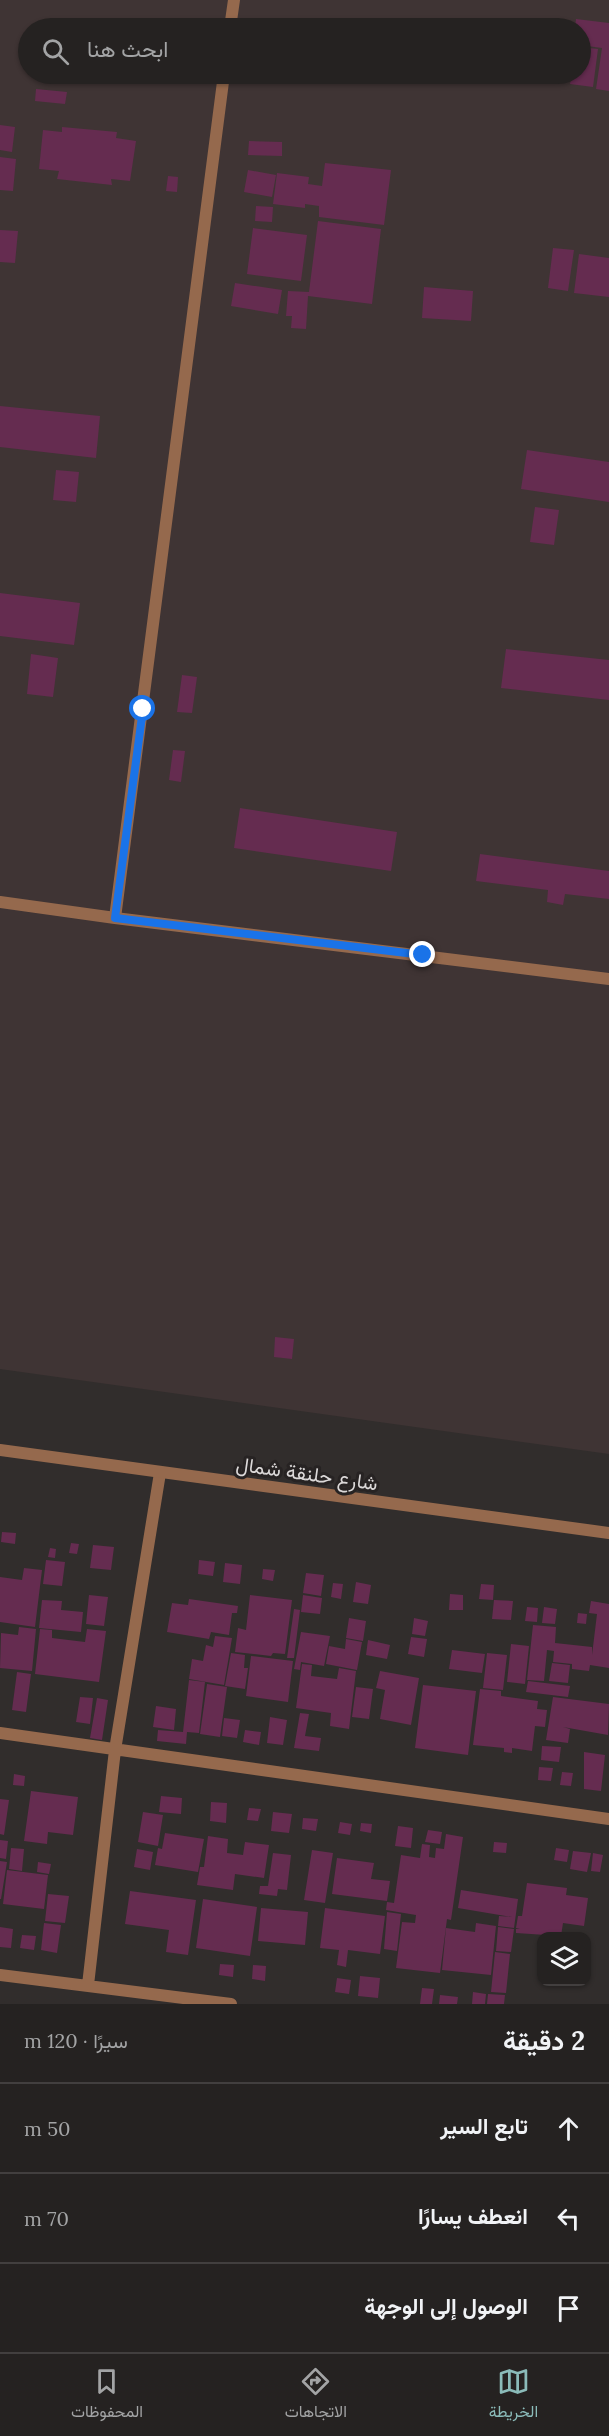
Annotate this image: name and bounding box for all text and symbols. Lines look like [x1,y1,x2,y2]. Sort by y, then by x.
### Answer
search box [18,18,591,84]
icon: search [39,35,72,68]
text: ابحث هنا [87,35,168,63]
route start [129,695,155,721]
route end [409,941,435,967]
street label: شارع حلنقة شمال [234,1451,379,1497]
map controls [537,1932,591,1986]
button: layers [537,1932,591,1986]
text: 2 دقيقة [503,2024,585,2057]
text: سيرًا · 120 m [24,2028,128,2053]
text: تابع السير [440,2112,528,2140]
icon: ahead [552,2112,585,2145]
text: 50 m [24,2116,70,2141]
text: انعطف يسارًا [418,2202,528,2230]
icon: left [552,2202,585,2235]
text: 70 m [24,2206,69,2231]
text: الوصول إلى الوجهة [364,2292,528,2320]
icon: arrive [552,2292,585,2325]
tab: المحفوظات [71,2365,143,2426]
tab: الاتجاهات [285,2365,347,2426]
tab: الخريطة [489,2365,538,2426]

